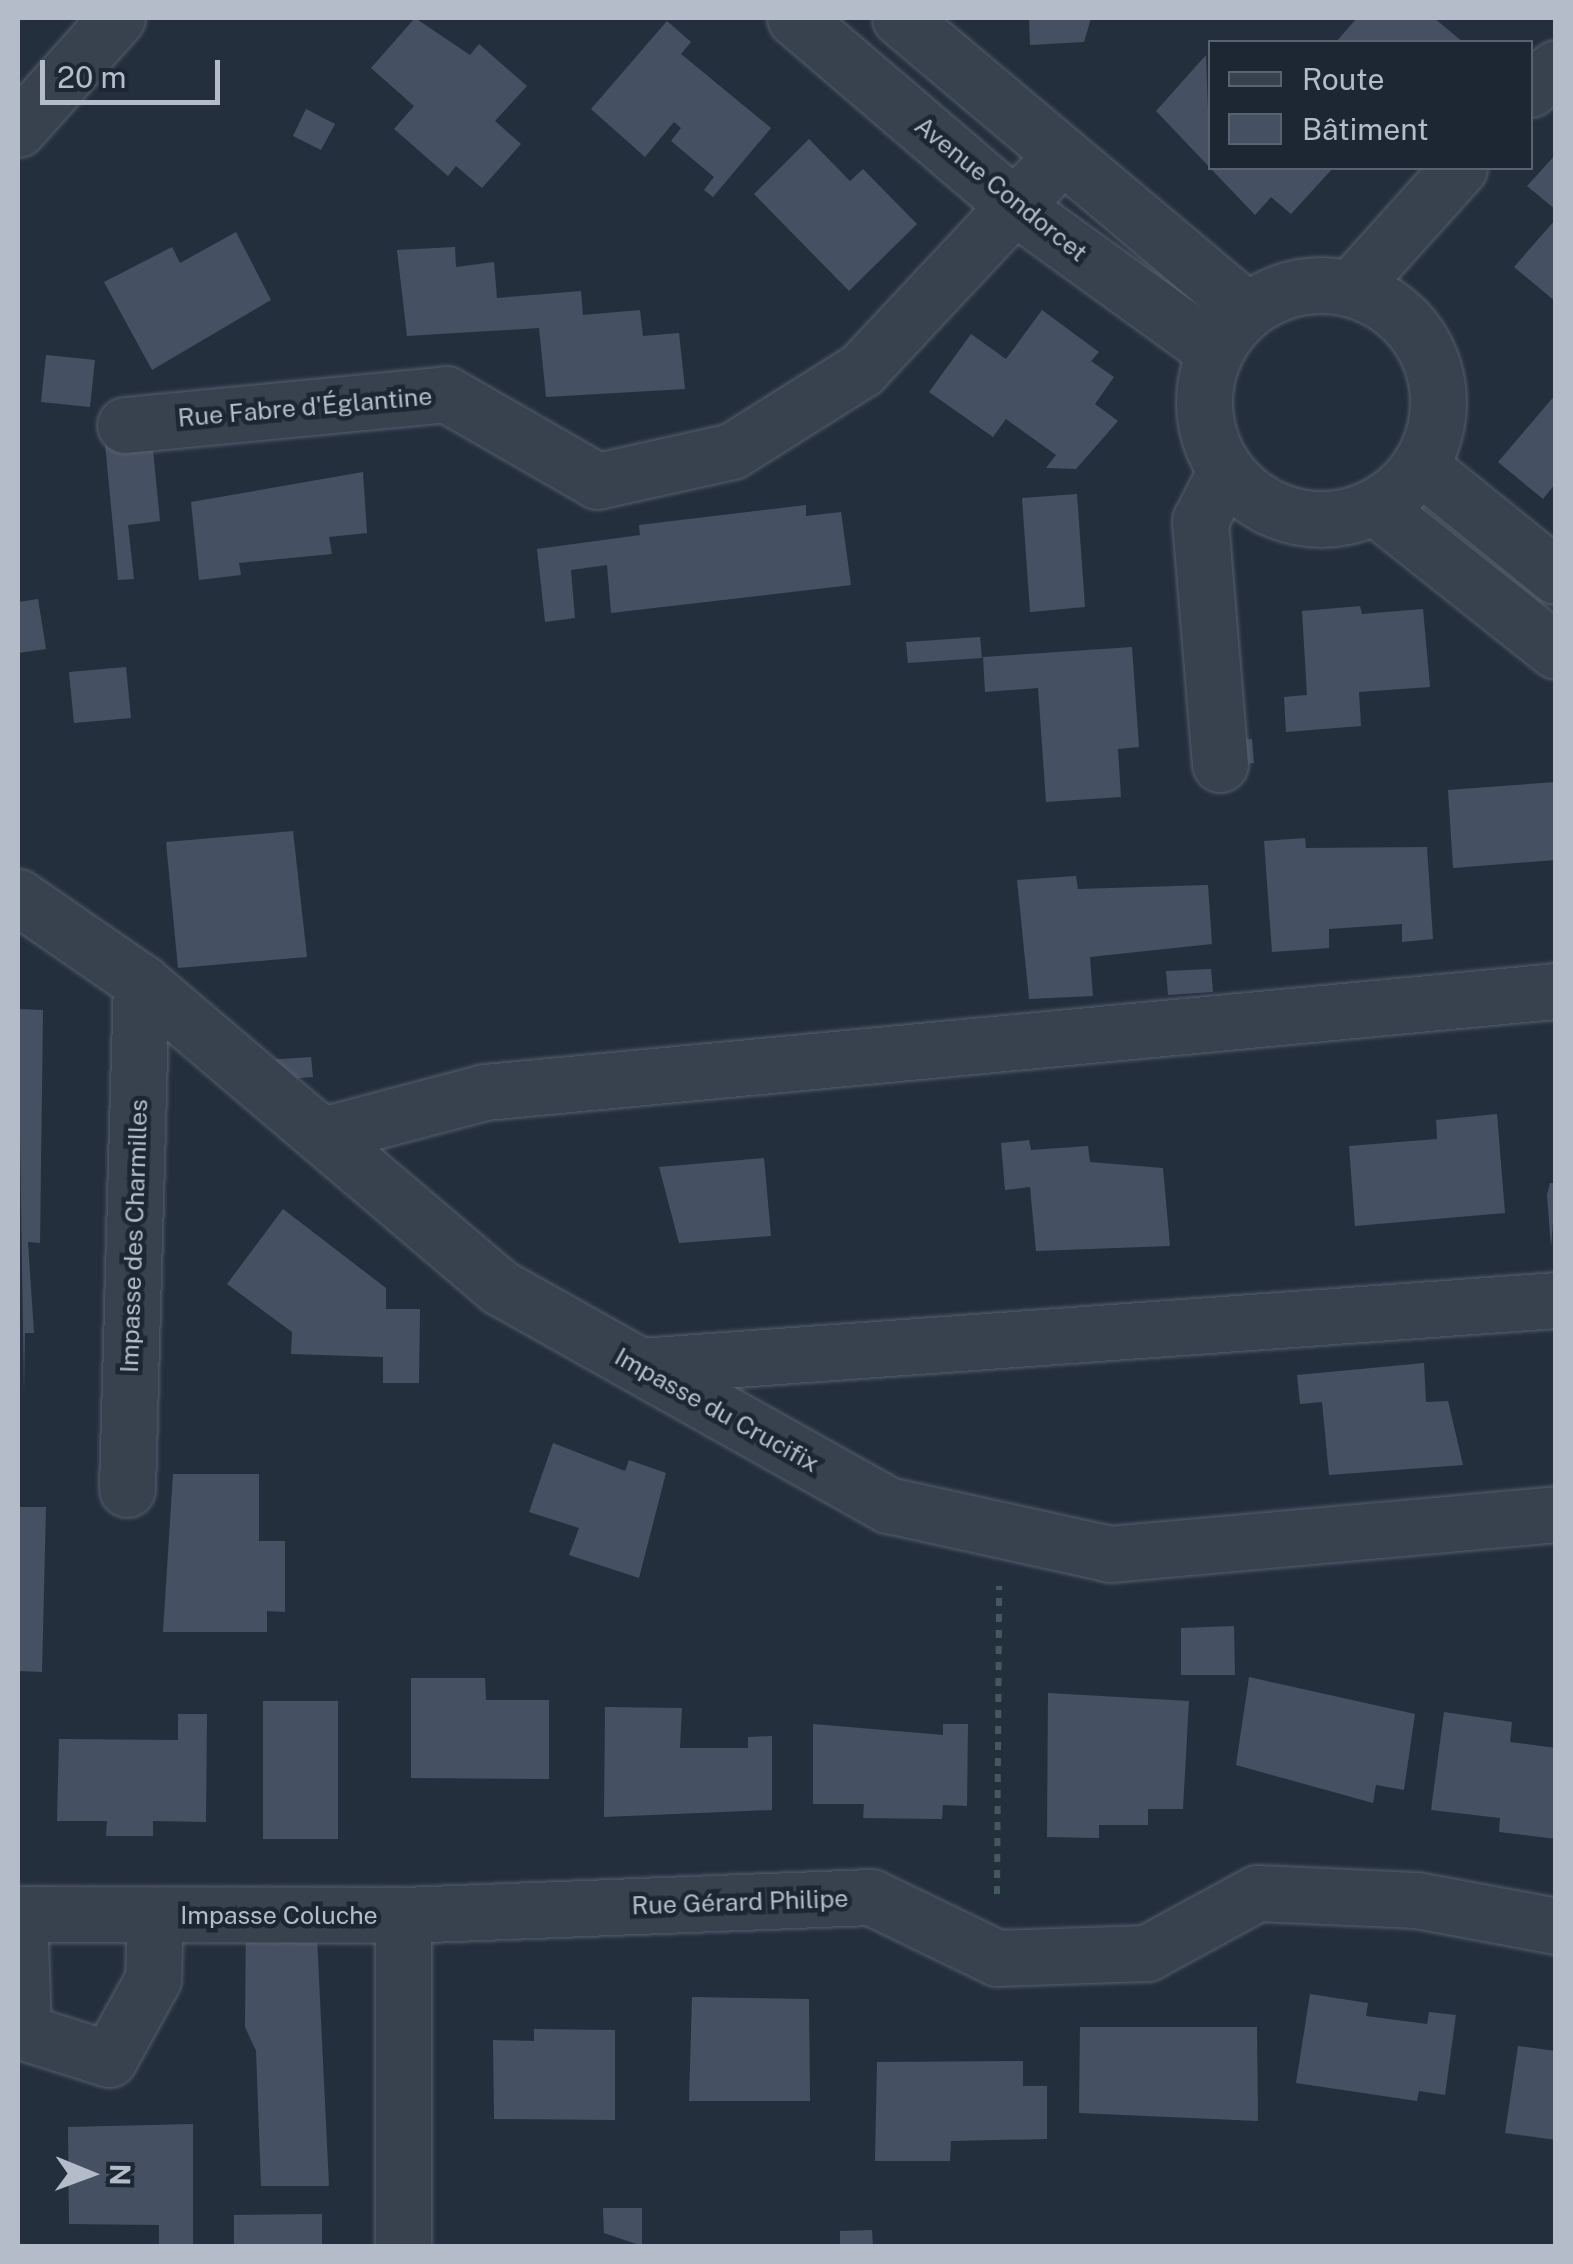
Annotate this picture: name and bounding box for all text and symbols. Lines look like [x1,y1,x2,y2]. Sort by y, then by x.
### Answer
scale bar [45,40,225,102]
legend [1208,40,1533,170]
text: 20 m [57,59,126,95]
text: Route [1302,61,1384,97]
street label: Avenue Condorcet [909,110,1093,268]
text: Bâtiment [1302,111,1429,147]
street label: Rue Fabre d'Églantine [176,381,434,433]
street label: Impasse des Charmilles [114,1098,154,1374]
street label: Impasse du Crucifix [609,1341,825,1479]
street label: Rue Gérard Philipe [631,1883,849,1921]
street label: Impasse Coluche [180,1900,378,1930]
north arrow [40,2124,140,2224]
text: N [104,2163,137,2186]

